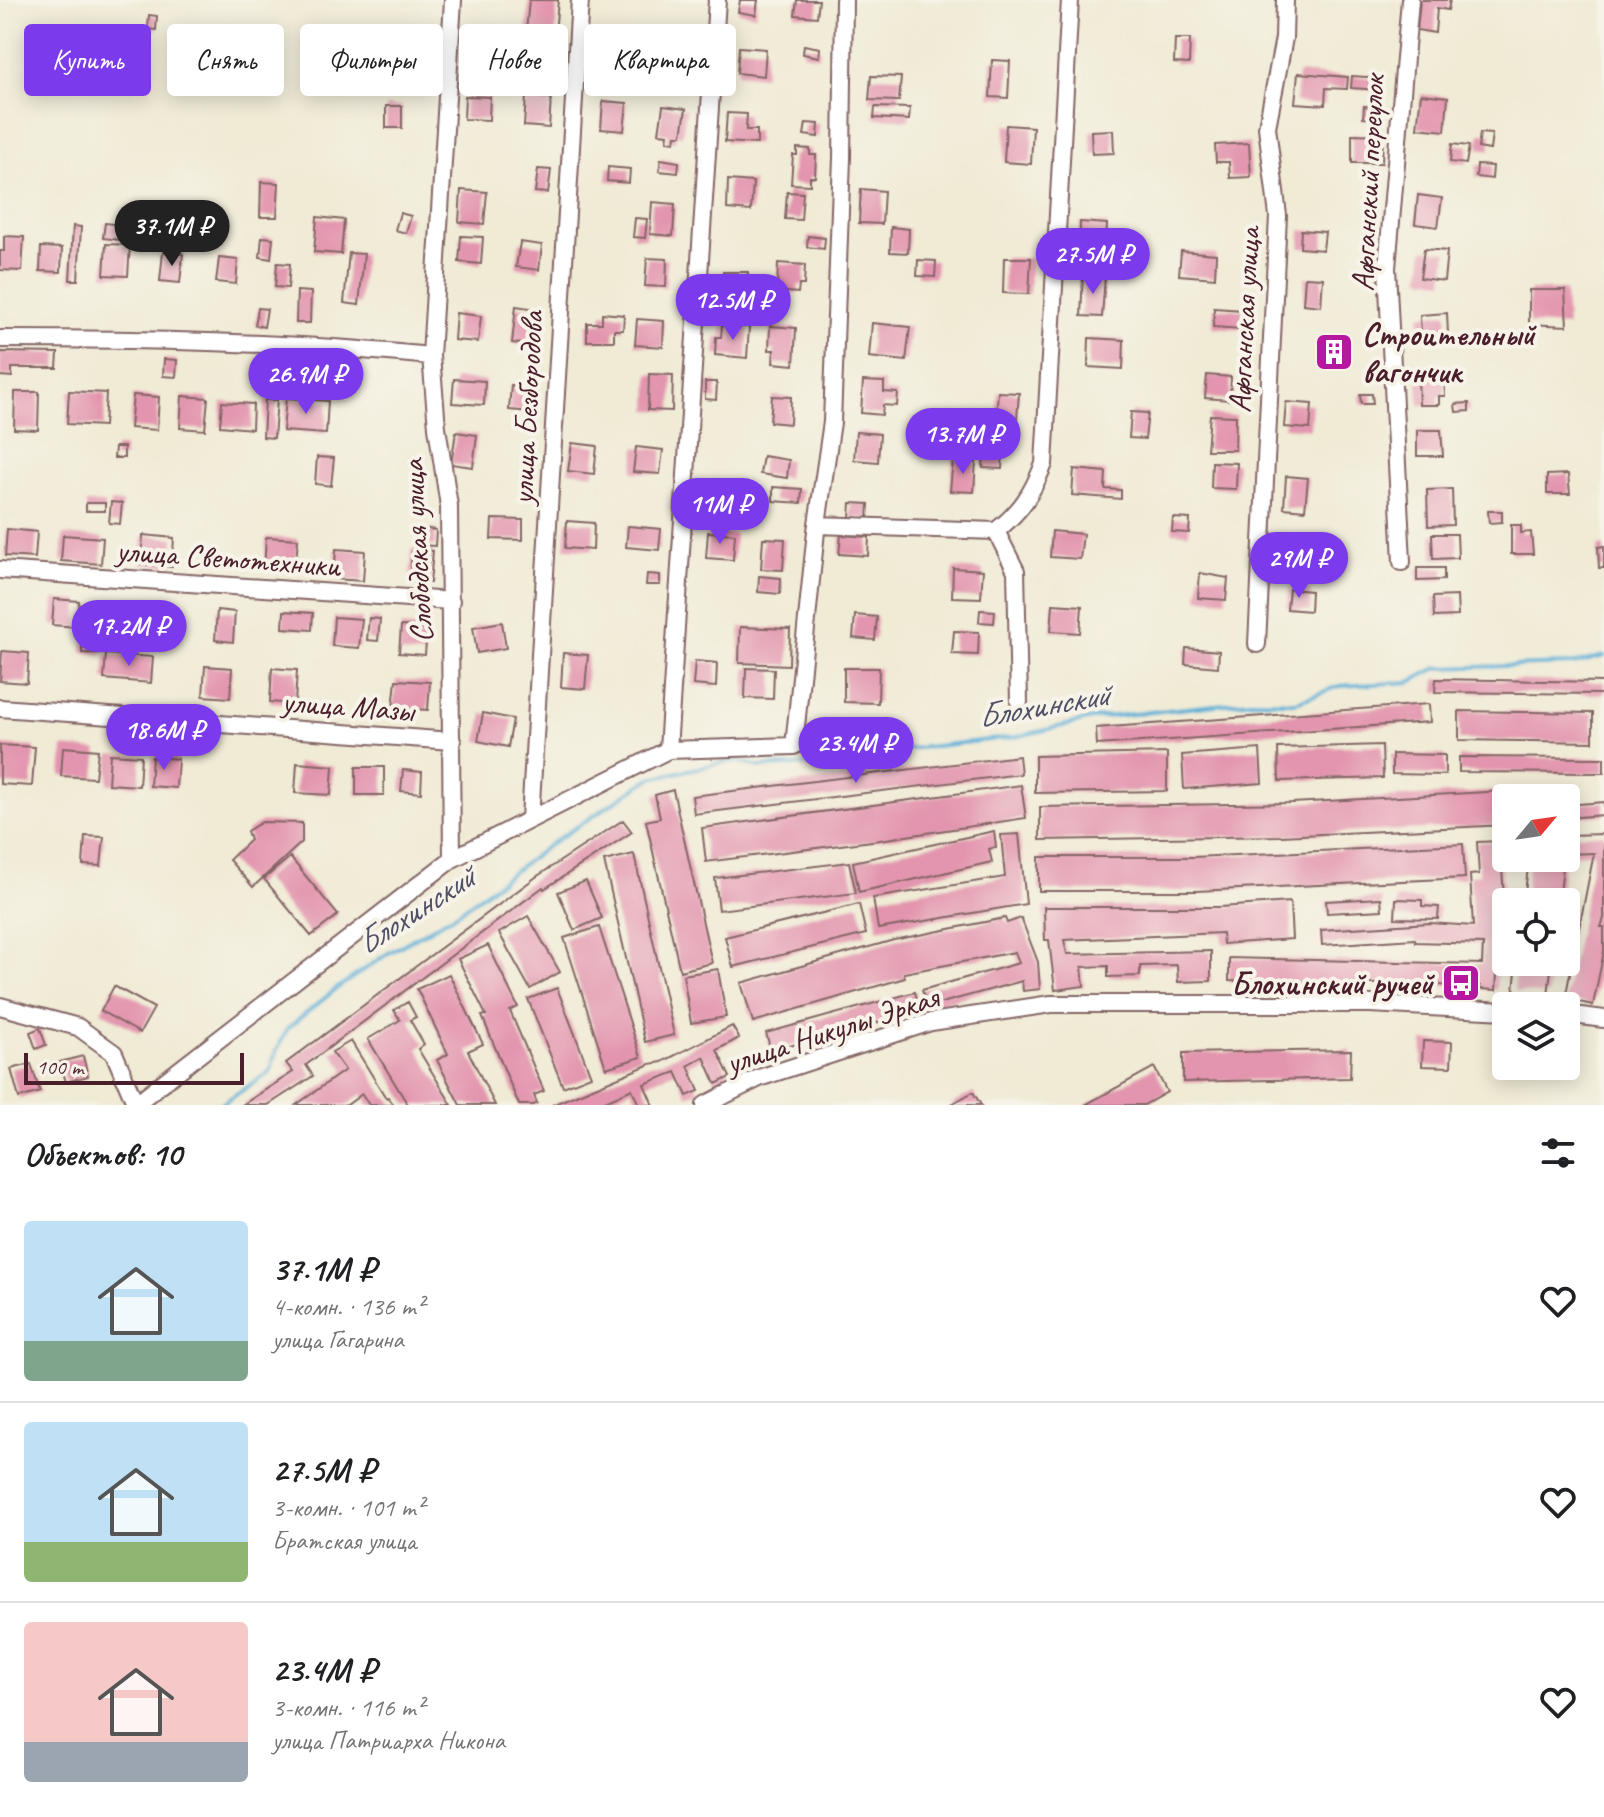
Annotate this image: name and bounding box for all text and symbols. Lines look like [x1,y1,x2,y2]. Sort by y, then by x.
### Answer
chip: Купить [24,24,151,96]
chip: Снять [167,24,284,96]
chip: Фильтры [300,24,443,96]
chip: Новое [459,24,568,96]
chip: Квартира [584,24,736,96]
street label: Афганский переулок [1342,71,1394,292]
pin: 37.1M ₽ [98,200,246,268]
text: 37.1M ₽ [133,209,211,242]
street label: Афганская улица [1219,223,1269,414]
pin: 27.5M ₽ [1019,228,1167,296]
text: 27.5M ₽ [1054,237,1132,270]
pin: 12.5M ₽ [659,274,807,342]
text: 12.5M ₽ [694,283,772,316]
street label: улица Безбородова [501,308,553,508]
place label: Строительный вагончик [1362,314,1537,392]
building icon: Строительный вагончик [1313,331,1355,373]
pin: 26.9M ₽ [232,348,380,416]
text: 26.9M ₽ [266,357,346,390]
pin: 13.7M ₽ [889,408,1037,476]
text: 13.7M ₽ [924,417,1002,450]
street label: Слободская улица [392,456,442,644]
pin: 11M ₽ [664,478,776,546]
text: 11M ₽ [689,487,751,520]
street label: улица Светотехники [113,530,343,586]
pin: 29M ₽ [1243,532,1355,600]
text: 29M ₽ [1268,541,1330,574]
pin: 17.2M ₽ [55,600,203,668]
text: 17.2M ₽ [90,609,168,642]
water label: Блохинский [974,671,1119,738]
street label: улица Мазы [279,681,417,731]
pin: 18.6M ₽ [90,704,238,772]
text: 18.6M ₽ [124,713,204,746]
pin: 23.4M ₽ [782,717,930,785]
text: 23.4M ₽ [817,726,895,759]
north arrow [1492,784,1580,872]
map controls [1492,784,1580,1080]
water label: Блохинский [348,852,488,964]
button: locate [1492,888,1580,976]
bus stop icon: Блохинский ручей [1440,962,1482,1004]
place label: Блохинский ручей [1231,963,1435,1004]
street label: улица Никулы Эркая [719,976,945,1084]
button: layers [1492,992,1580,1080]
scale bar [24,1049,244,1085]
text: 100 m [36,1053,83,1081]
icon: filters [1536,1131,1580,1175]
text: Объектов: 10 [24,1132,182,1175]
text: 37.1M ₽ [272,1247,375,1290]
icon: home [88,1253,184,1349]
icon: heart [1536,1279,1580,1323]
text: 4-комн. · 136 m² [272,1290,424,1323]
text: улица Гагарина [272,1323,404,1356]
text: 27.5M ₽ [272,1448,375,1491]
icon: home [88,1454,184,1550]
icon: heart [1536,1480,1580,1524]
text: 3-комн. · 101 m² [272,1491,424,1524]
text: Братская улица [272,1524,416,1557]
text: 23.4M ₽ [272,1648,375,1691]
icon: home [88,1654,184,1750]
icon: heart [1536,1680,1580,1724]
text: 3-комн. · 116 m² [272,1691,424,1724]
text: улица Патриарха Никона [272,1724,505,1757]

